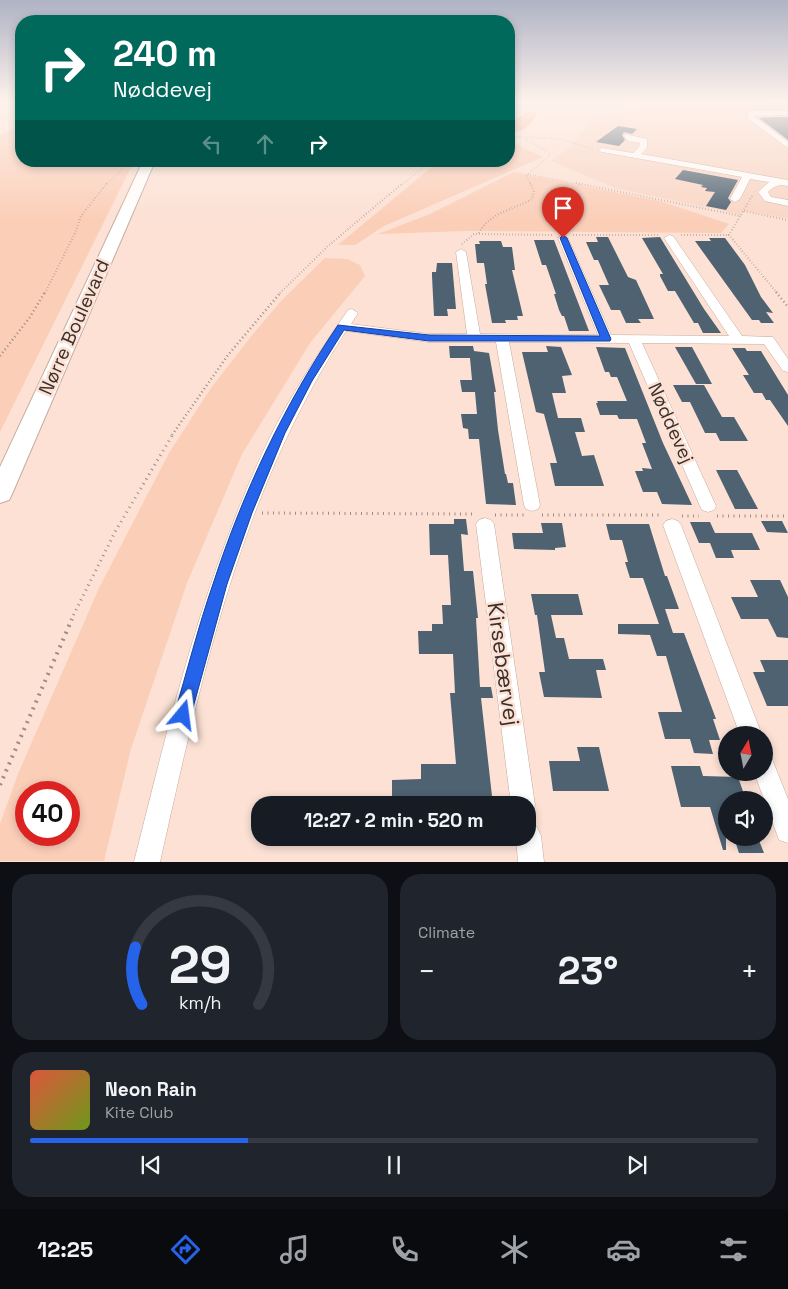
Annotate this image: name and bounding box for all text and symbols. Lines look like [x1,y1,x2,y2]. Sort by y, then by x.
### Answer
text: 240 m [113,32,217,76]
icon: right [30,35,95,100]
text: Nøddevej [113,75,212,103]
icon: left [198,130,226,158]
icon: ahead [251,130,279,158]
icon: right [304,130,332,158]
pin [542,187,584,238]
icon: arrive [549,194,577,222]
street label: Nørre Boulevard [33,255,115,399]
street label: Nøddevej [642,379,700,467]
street label: Kirsebærvej [481,601,527,727]
position arrow [156,688,208,740]
north arrow [718,726,772,781]
map controls [718,726,773,846]
speed limit sign: 40 [15,781,80,846]
button: sound [718,791,773,846]
text: 12:27 · 2 min · 520 m [304,808,483,833]
text: Climate [418,922,475,943]
text: 29 [169,932,231,998]
text: 23° [558,947,618,995]
text: − [418,953,435,989]
text: + [741,953,758,989]
text: km/h [179,991,221,1014]
text: Neon Rain [105,1077,197,1102]
text: Kite Club [105,1102,174,1123]
icon: previous [137,1151,165,1179]
icon: pause [380,1151,408,1179]
icon: next [623,1151,651,1179]
icon: directions [168,1232,203,1267]
icon: music [277,1232,312,1267]
icon: phone [387,1232,422,1267]
icon: climate [497,1232,532,1267]
icon: car [606,1232,641,1267]
icon: filters [716,1232,751,1267]
text: 12:25 [37,1235,93,1263]

